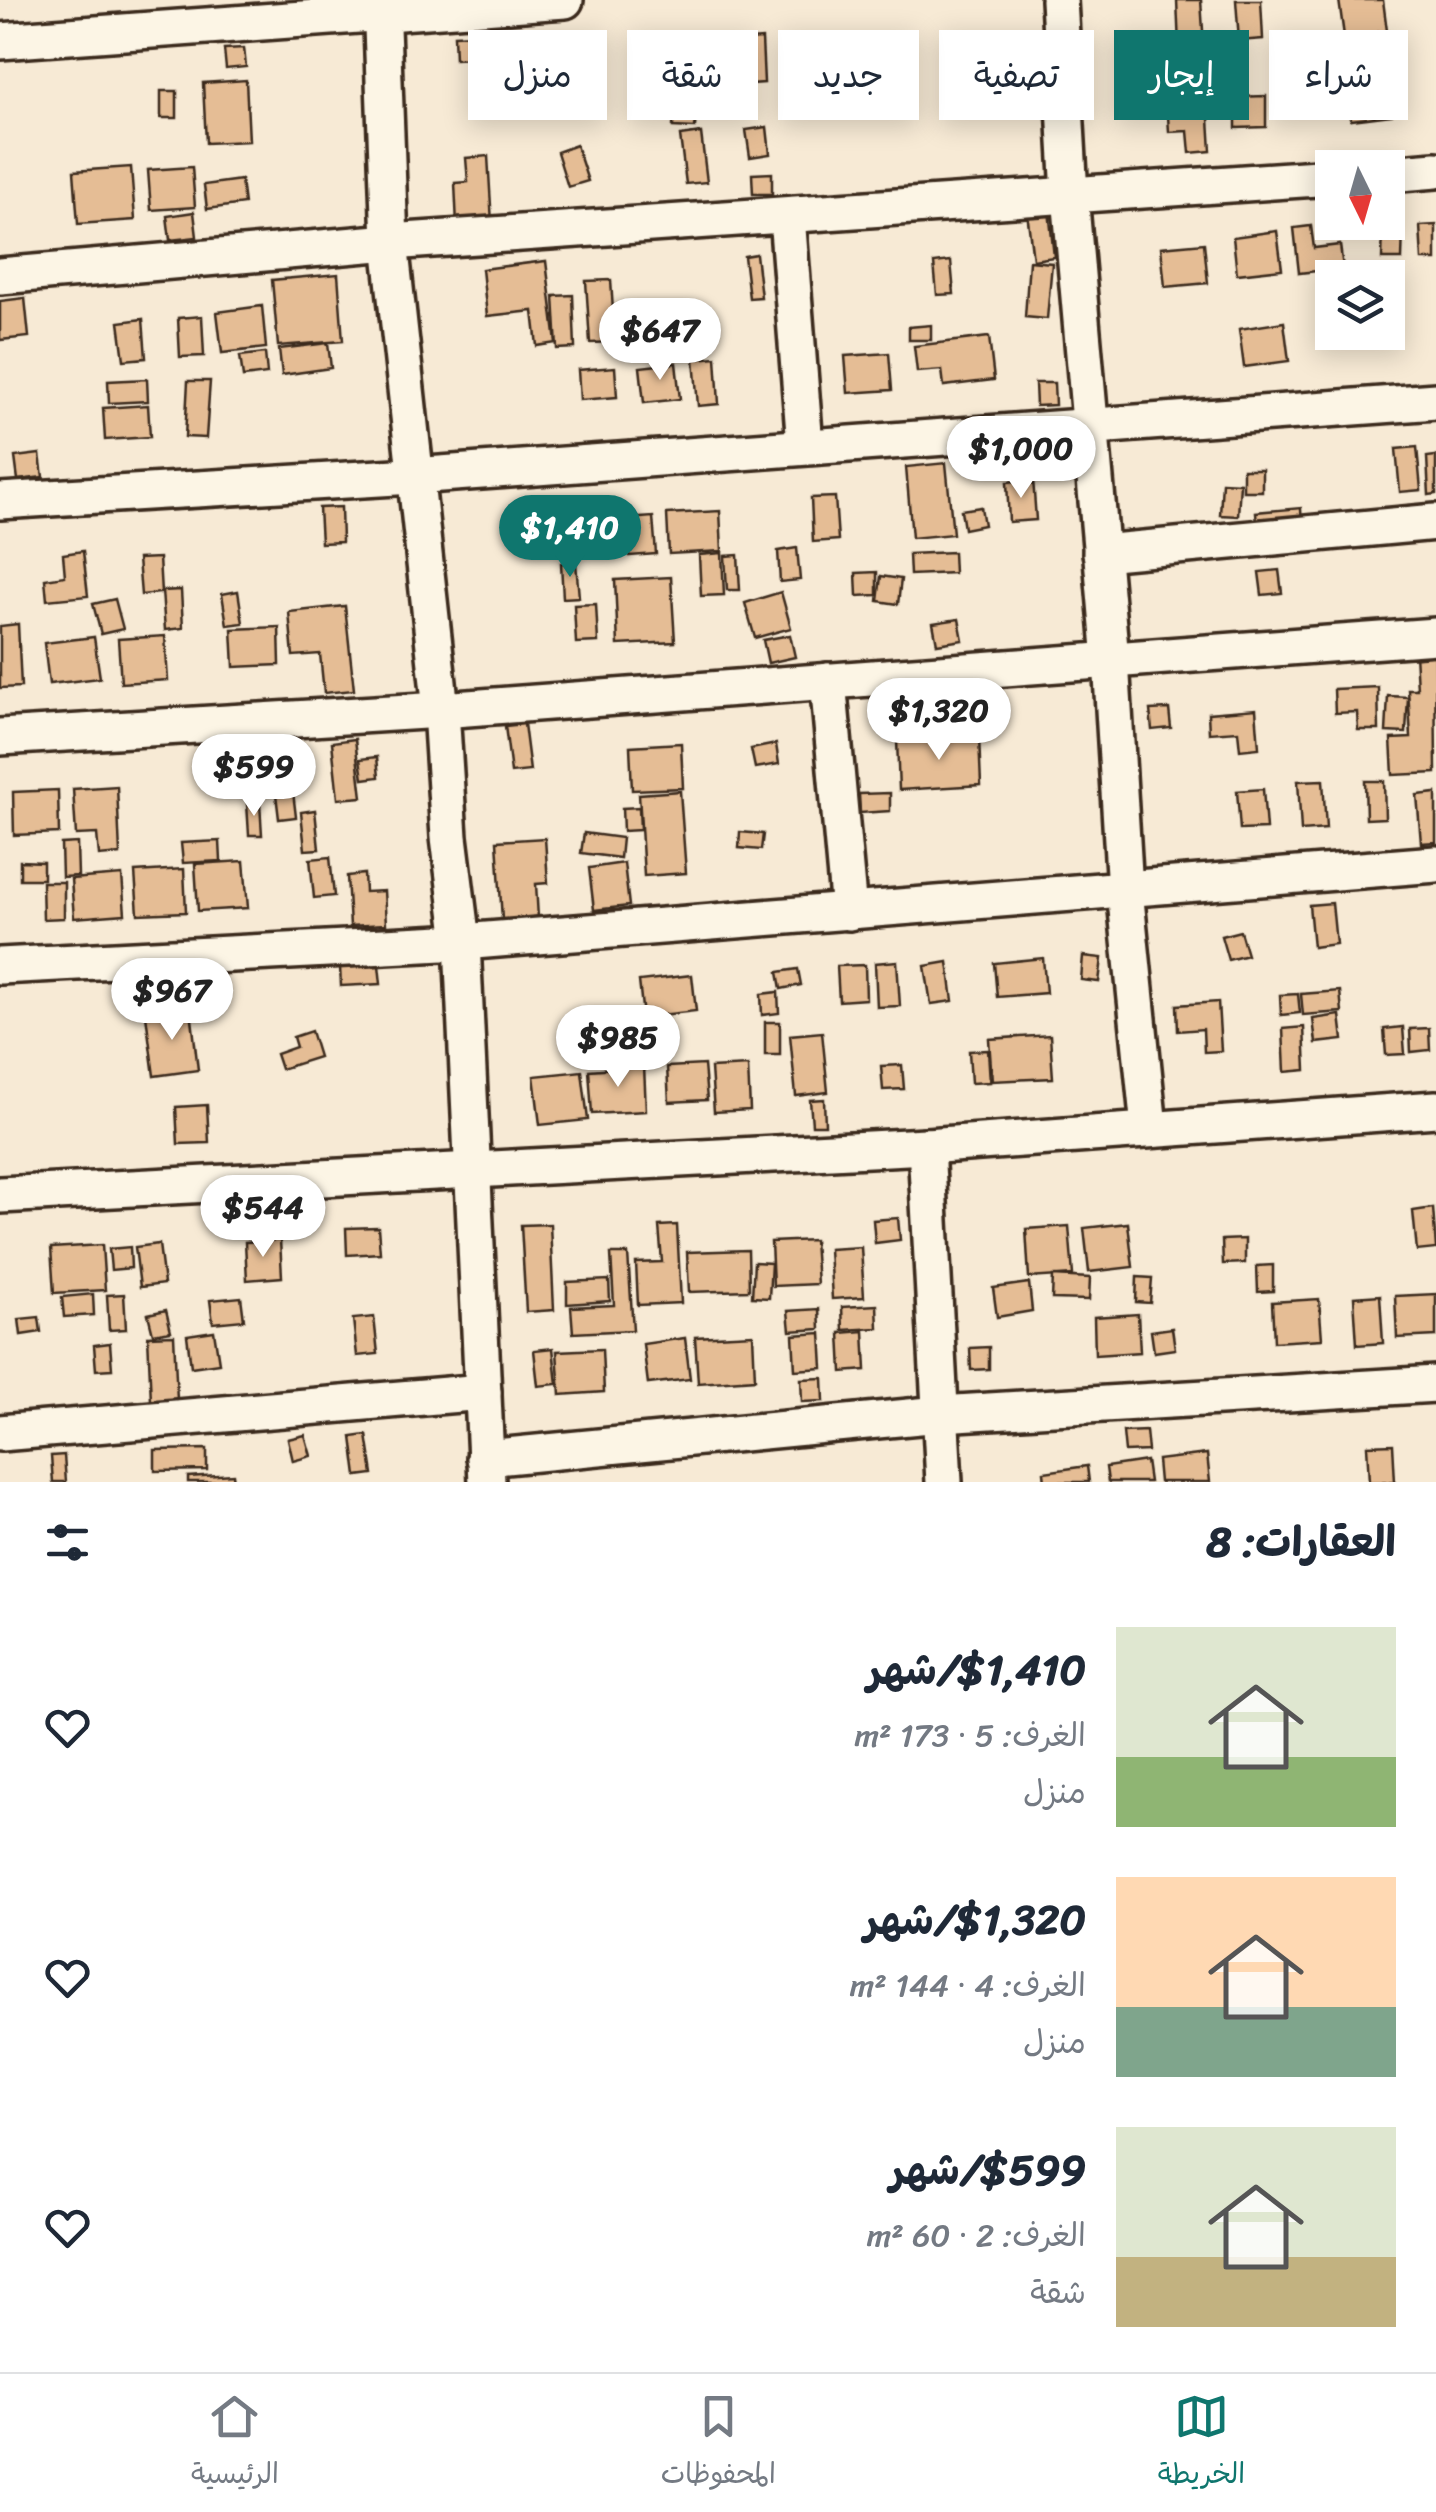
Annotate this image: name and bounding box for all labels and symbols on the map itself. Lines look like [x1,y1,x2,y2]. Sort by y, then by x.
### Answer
north arrow [1315,150,1405,240]
pin: $647 [601,298,719,383]
pin: $1,000 [940,416,1102,501]
pin: $1,410 [489,495,651,580]
pin: $1,320 [858,678,1020,763]
pin: $599 [195,734,313,819]
pin: $967 [113,958,231,1043]
pin: $985 [559,1005,677,1090]
pin: $544 [204,1175,322,1260]

